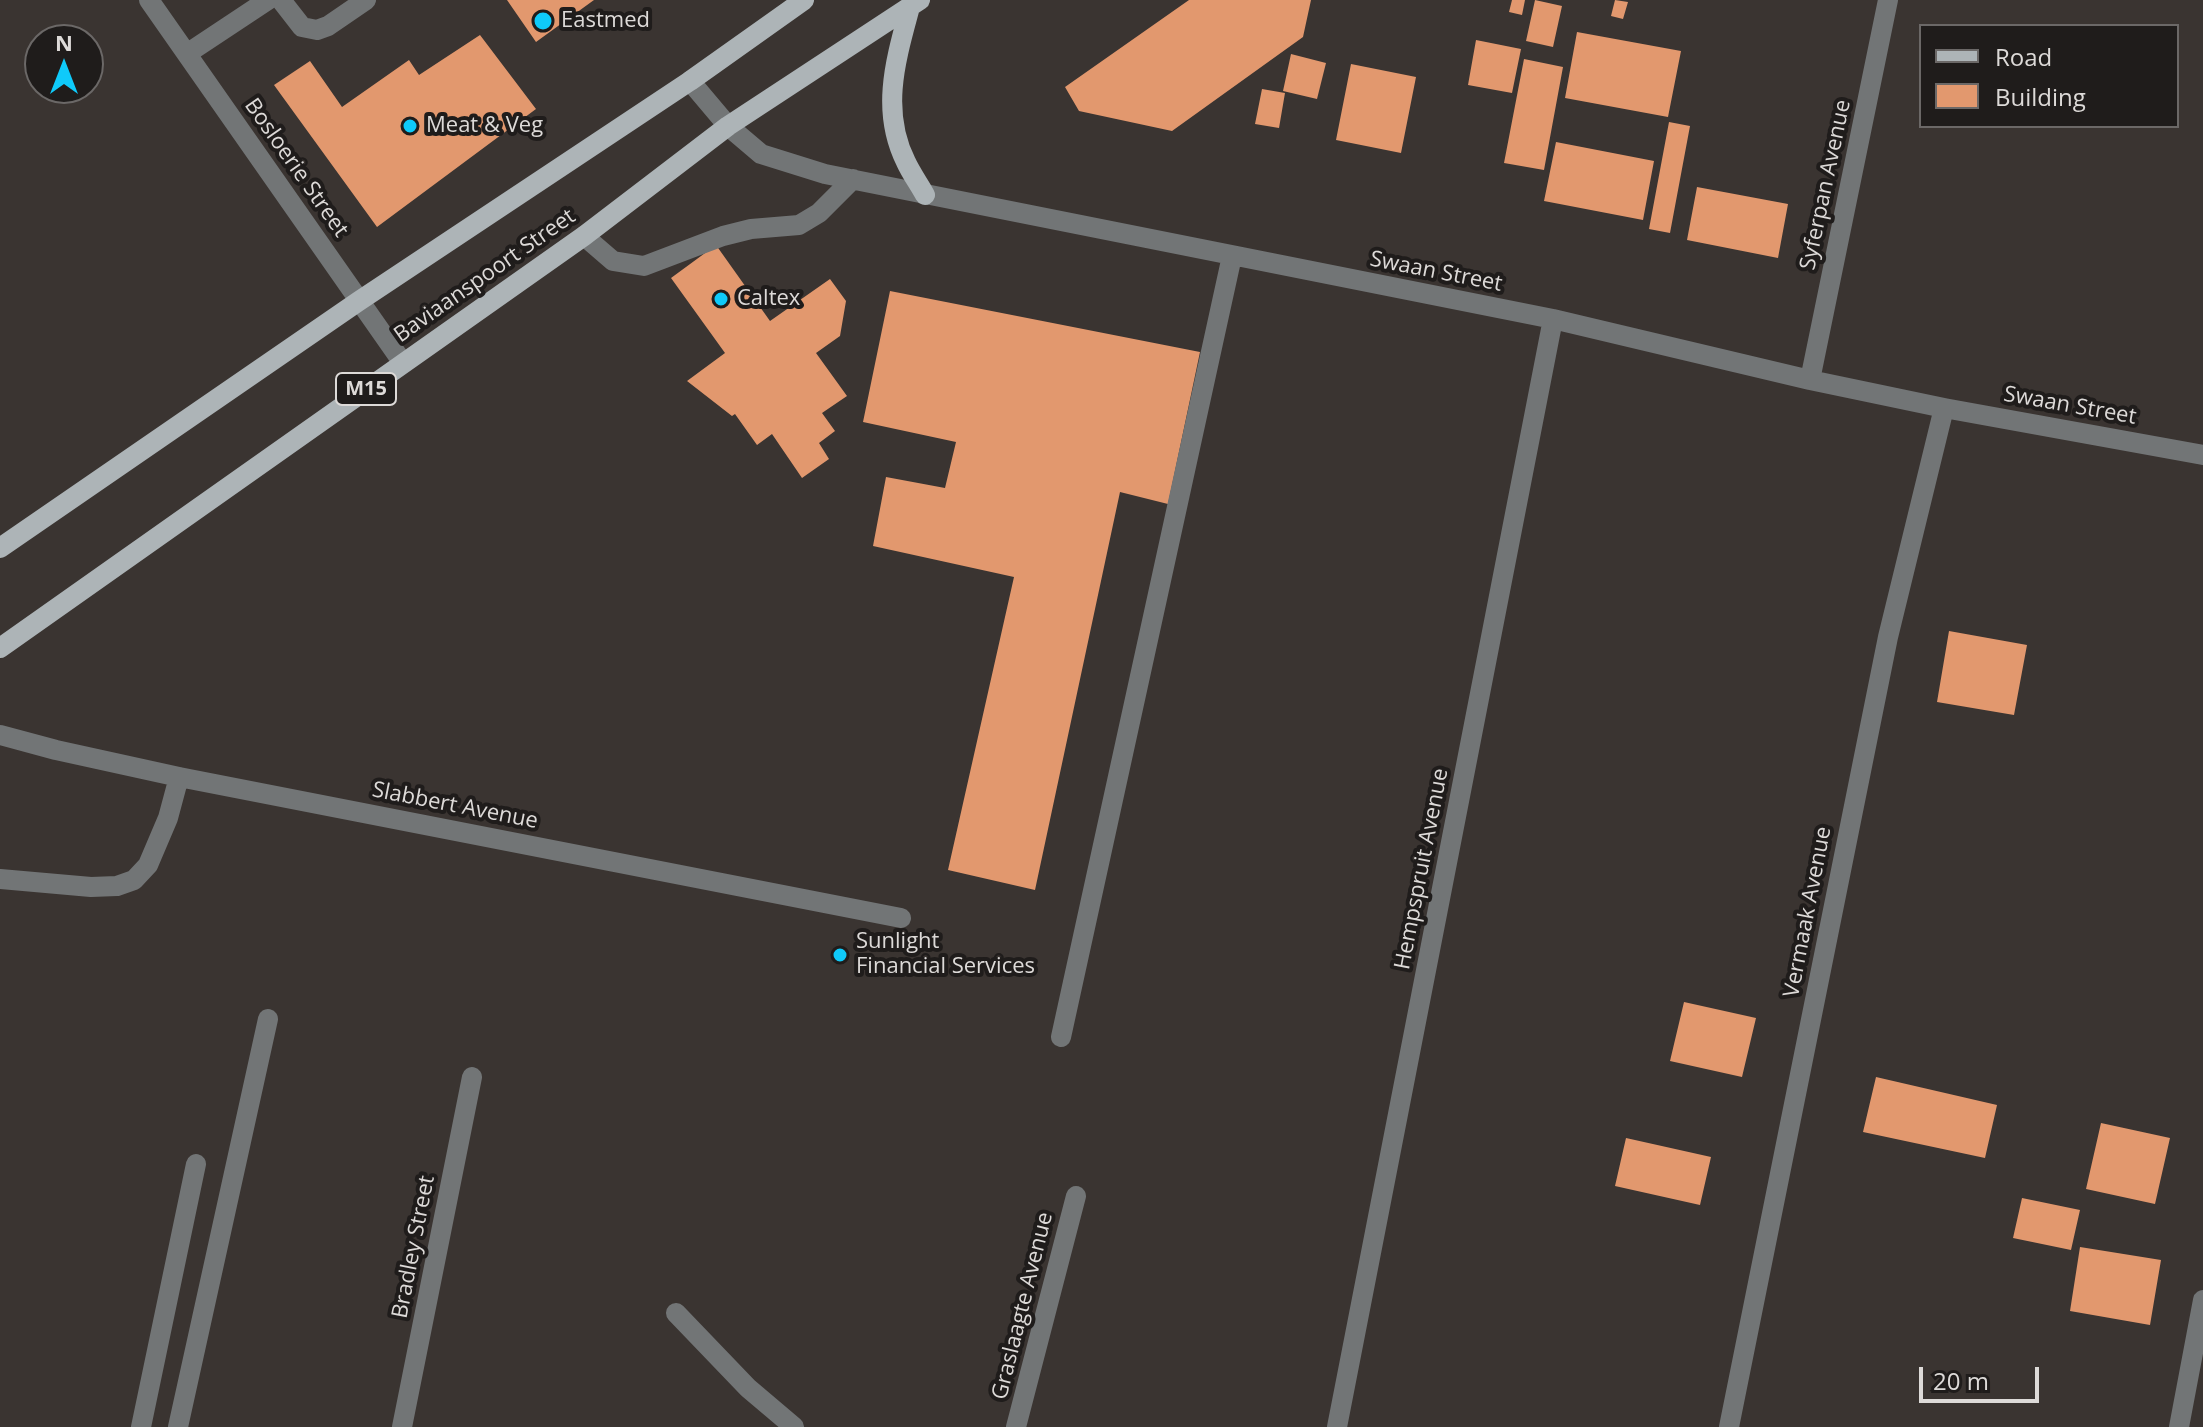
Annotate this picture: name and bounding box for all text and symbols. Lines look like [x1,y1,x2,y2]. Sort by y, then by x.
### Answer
place label: Eastmed [561,8,650,34]
marker: Eastmed [532,10,554,32]
north arrow [24,24,104,104]
legend [1919,24,2179,128]
text: N [55,27,73,57]
text: Road [1995,40,2052,73]
text: Building [1995,80,2086,113]
street label: Bosloerie Street [238,94,354,242]
street label: Syferpan Avenue [1795,97,1857,273]
place label: Meat & Veg [426,113,543,139]
marker: Meat & Veg [401,117,419,135]
street label: Baviaanspoort Street [389,203,581,349]
street label: Swaan Street [1368,246,1504,298]
place label: Caltex [737,286,800,312]
marker: Caltex [712,290,730,308]
road number: M15 [336,373,396,405]
street label: Swaan Street [2002,381,2138,431]
street label: Hempspruit Avenue [1390,766,1454,972]
street label: Slabbert Avenue [370,777,540,835]
street label: Vermaak Avenue [1779,825,1837,999]
place label: Sunlight Financial Services [856,929,1035,980]
marker: Sunlight Financial Services [831,946,849,964]
street label: Bradley Street [387,1173,441,1321]
street label: Graslaagte Avenue [987,1210,1059,1402]
scale bar [1923,1351,2043,1401]
text: 20 m [1933,1364,1989,1397]

